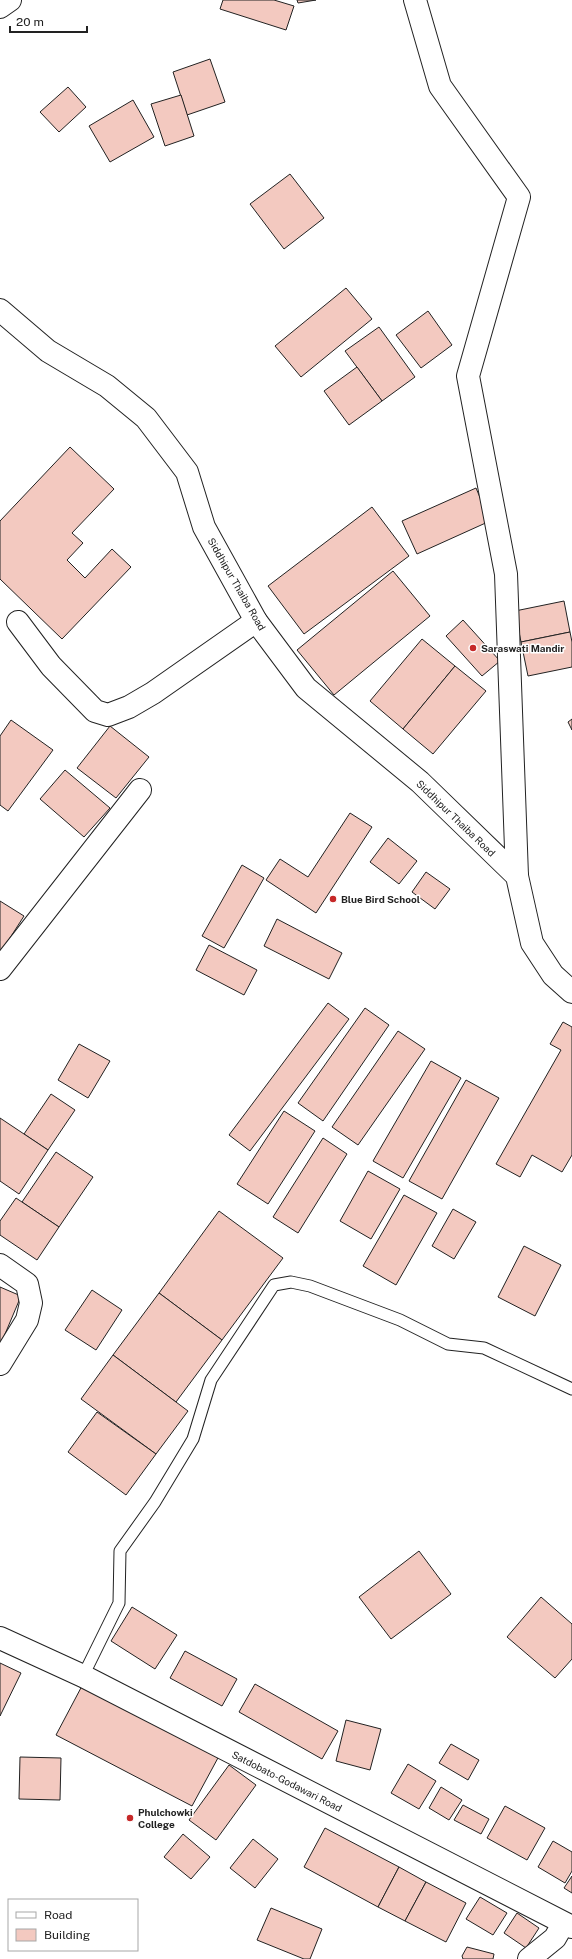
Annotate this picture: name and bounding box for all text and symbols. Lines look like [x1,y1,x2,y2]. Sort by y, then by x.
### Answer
scale bar [10,8,87,34]
text: 20 m [16,15,44,29]
street label: Siddhipur Thaiba Road [206,536,268,632]
place label: Saraswati Mandir [481,642,564,654]
marker: Saraswati Mandir [468,643,478,653]
street label: Siddhipur Thaiba Road [414,777,498,859]
place label: Blue Bird School [341,893,420,905]
marker: Blue Bird School [328,894,338,904]
street label: Satdobato-Godawari Road [230,1748,344,1814]
place label: Phulchowki College [138,1806,193,1830]
marker: Phulchowki College [125,1813,135,1823]
legend [8,1899,138,1951]
text: Road [44,1908,72,1922]
text: Building [44,1928,90,1942]

